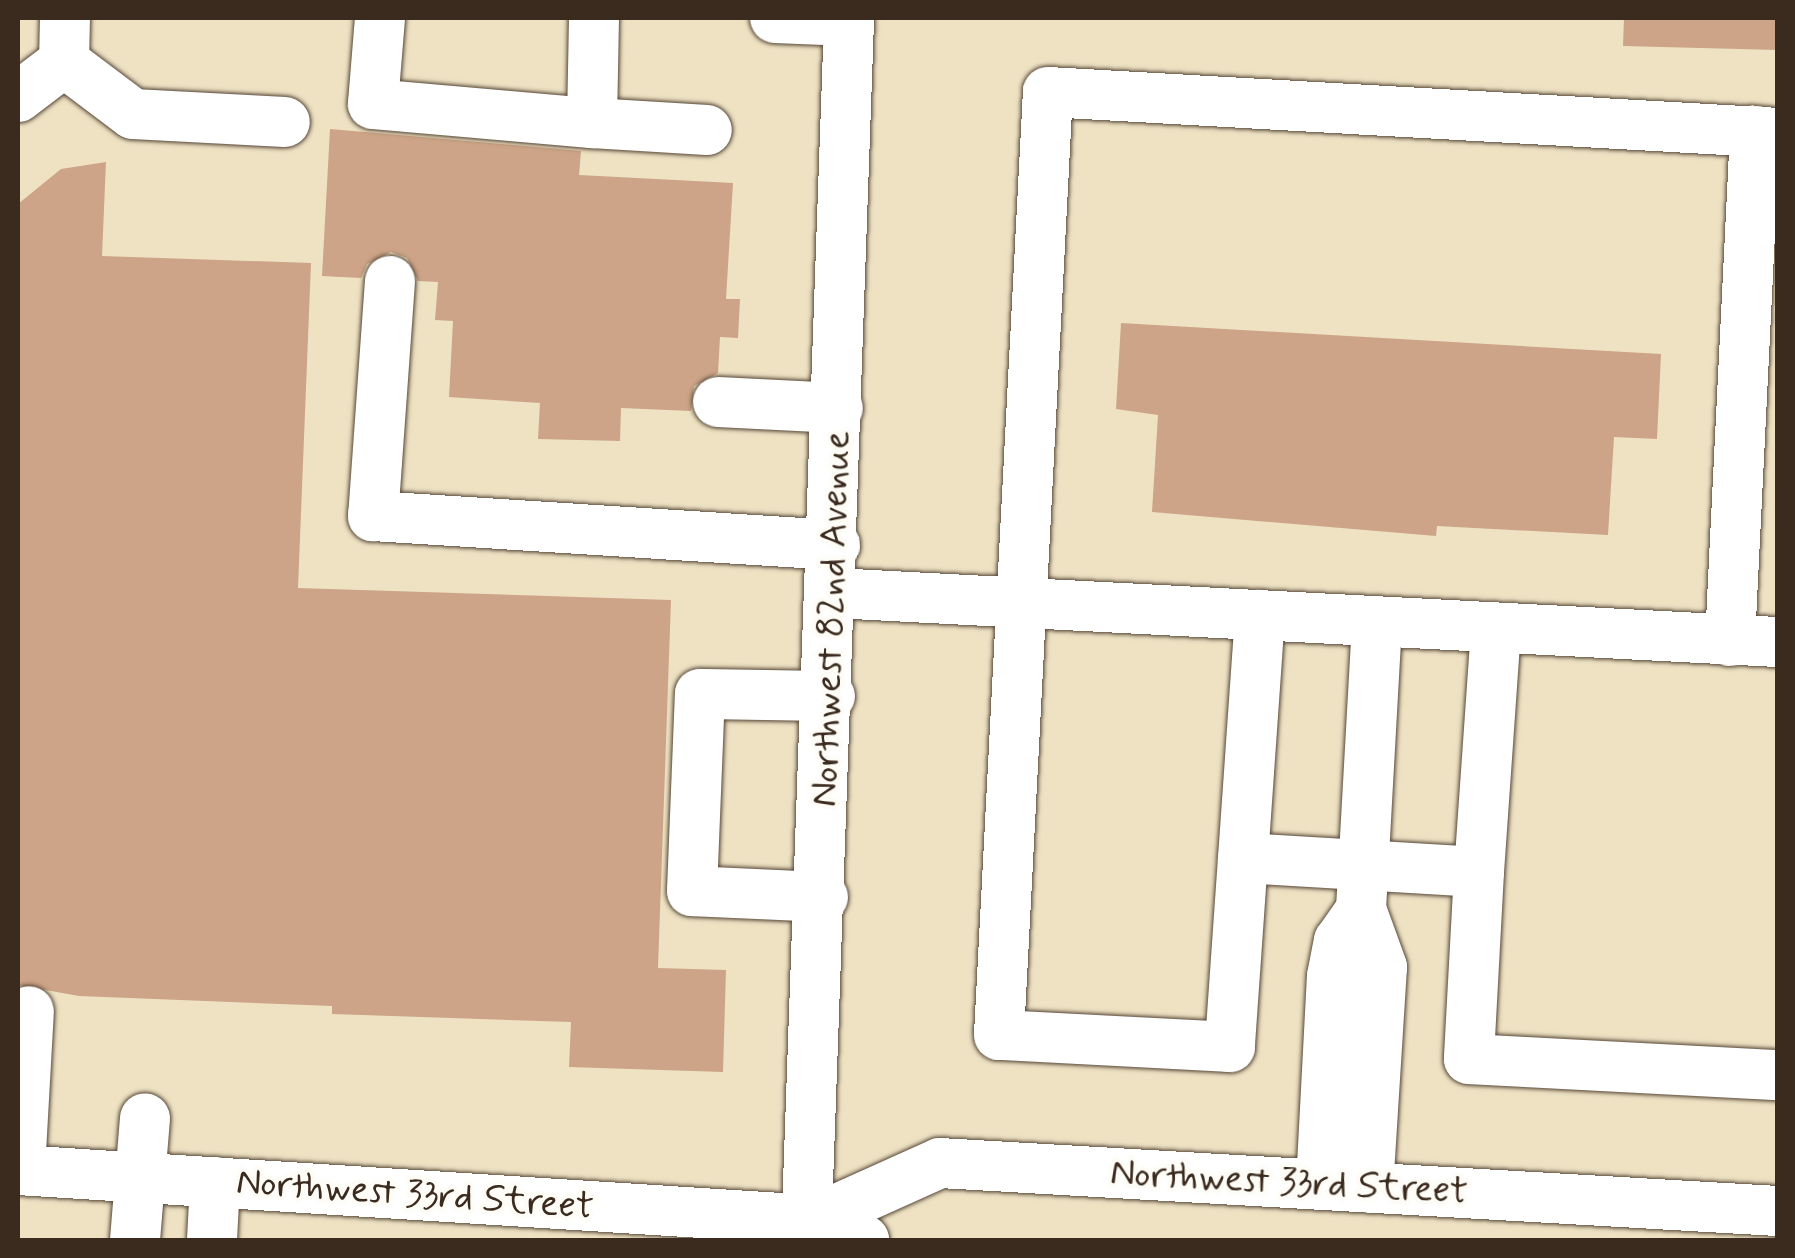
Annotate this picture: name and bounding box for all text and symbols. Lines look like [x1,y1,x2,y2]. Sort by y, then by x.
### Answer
street label: Northwest 82nd Avenue [803,429,861,809]
street label: Northwest 33rd Street [1110,1151,1468,1215]
street label: Northwest 33rd Street [236,1160,594,1230]

